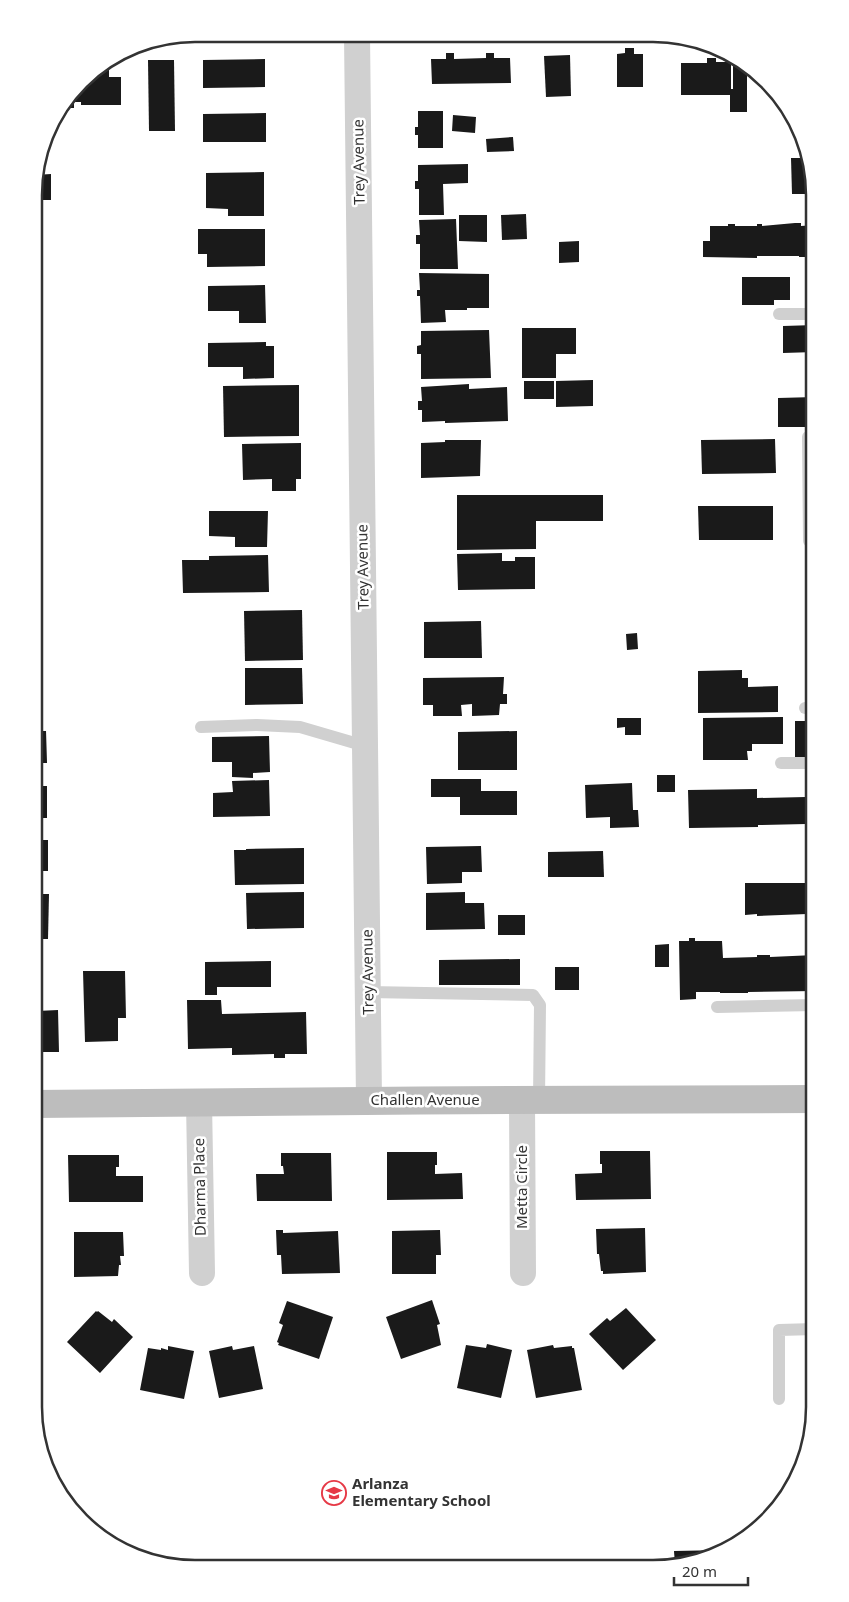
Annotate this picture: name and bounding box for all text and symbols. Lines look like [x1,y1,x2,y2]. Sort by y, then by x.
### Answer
street label: Trey Avenue [347,119,369,205]
street label: Trey Avenue [351,524,373,610]
street label: Trey Avenue [356,929,378,1015]
street label: Challen Avenue [370,1089,480,1109]
street label: Dharma Place [188,1138,210,1236]
street label: Metta Circle [511,1145,531,1229]
place label: Arlanza Elementary School [352,1473,491,1510]
school or university icon: Arlanza Elementary School [321,1480,347,1506]
scale bar [674,1554,748,1586]
text: 20 m [682,1561,717,1581]

